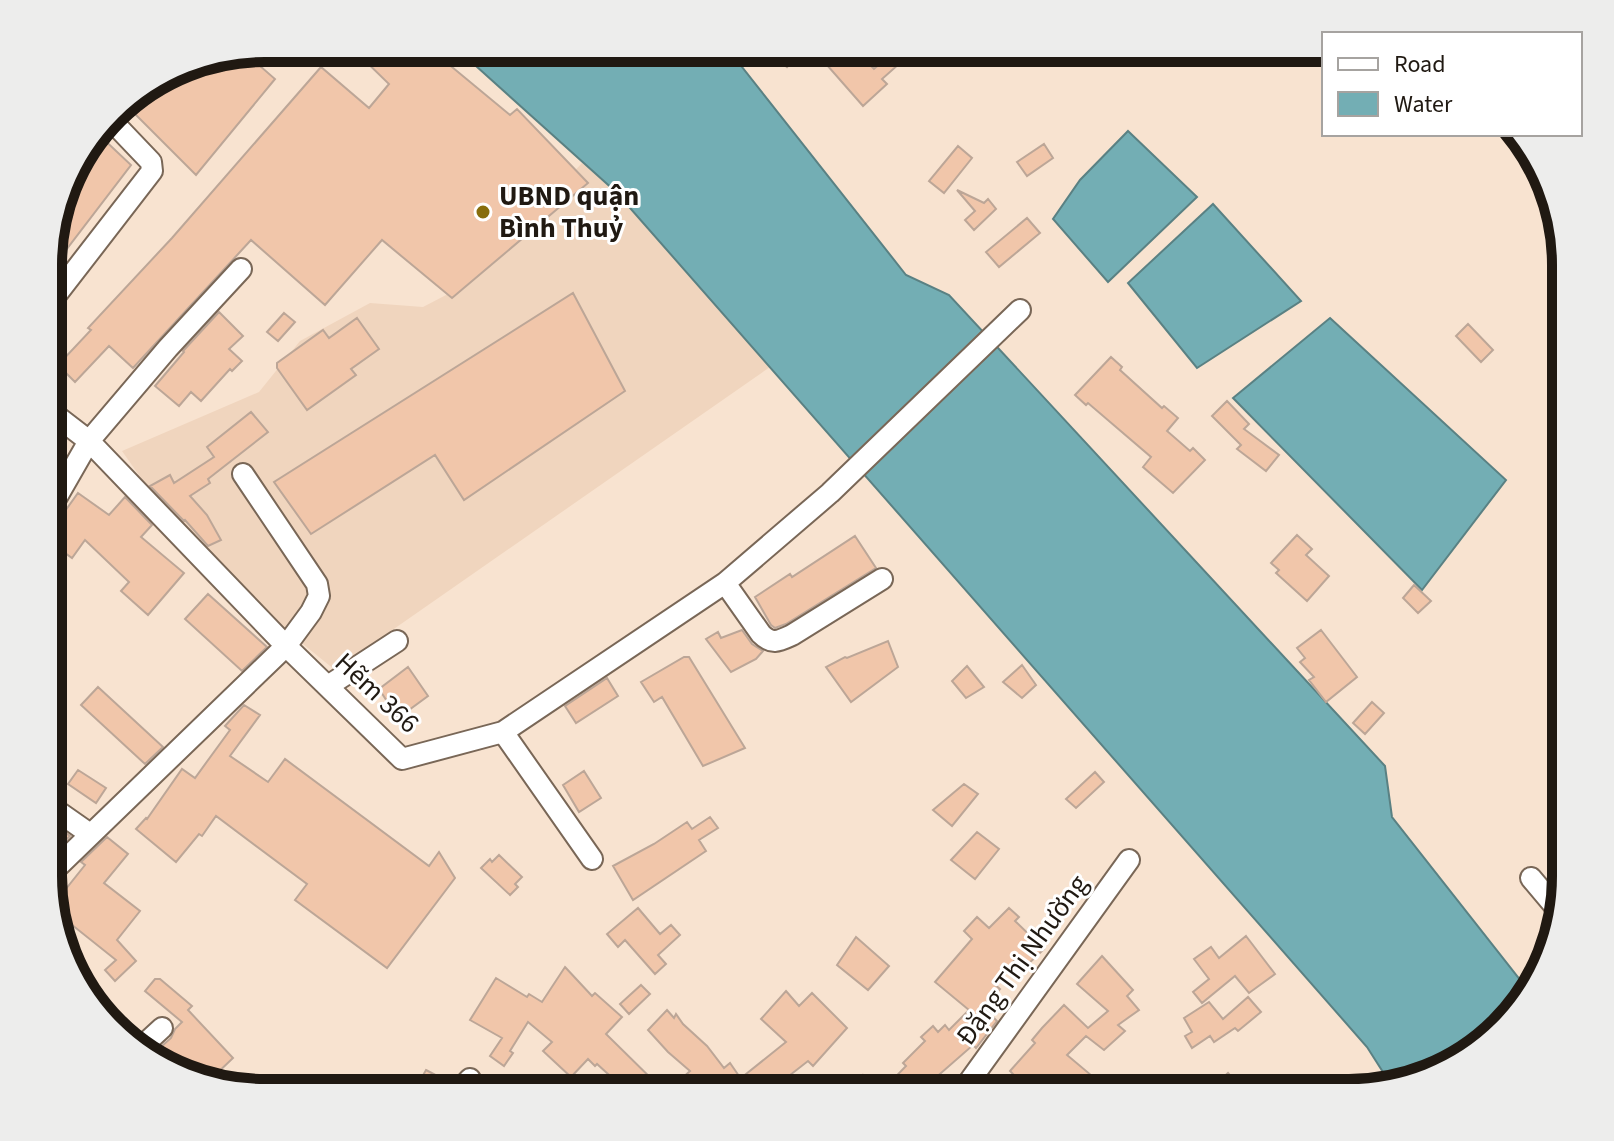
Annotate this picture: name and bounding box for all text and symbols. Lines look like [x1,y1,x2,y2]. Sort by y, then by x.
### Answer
legend [1322,32,1582,136]
text: Road [1394,47,1446,82]
text: Water [1394,87,1453,122]
place label: UBND quận Bình Thuỷ [499,176,639,248]
marker: UBND quận Bình Thuỷ [474,203,492,221]
street label: Hẽm 366 [326,643,428,743]
street label: Đặng Thị Nhường [946,866,1098,1054]

